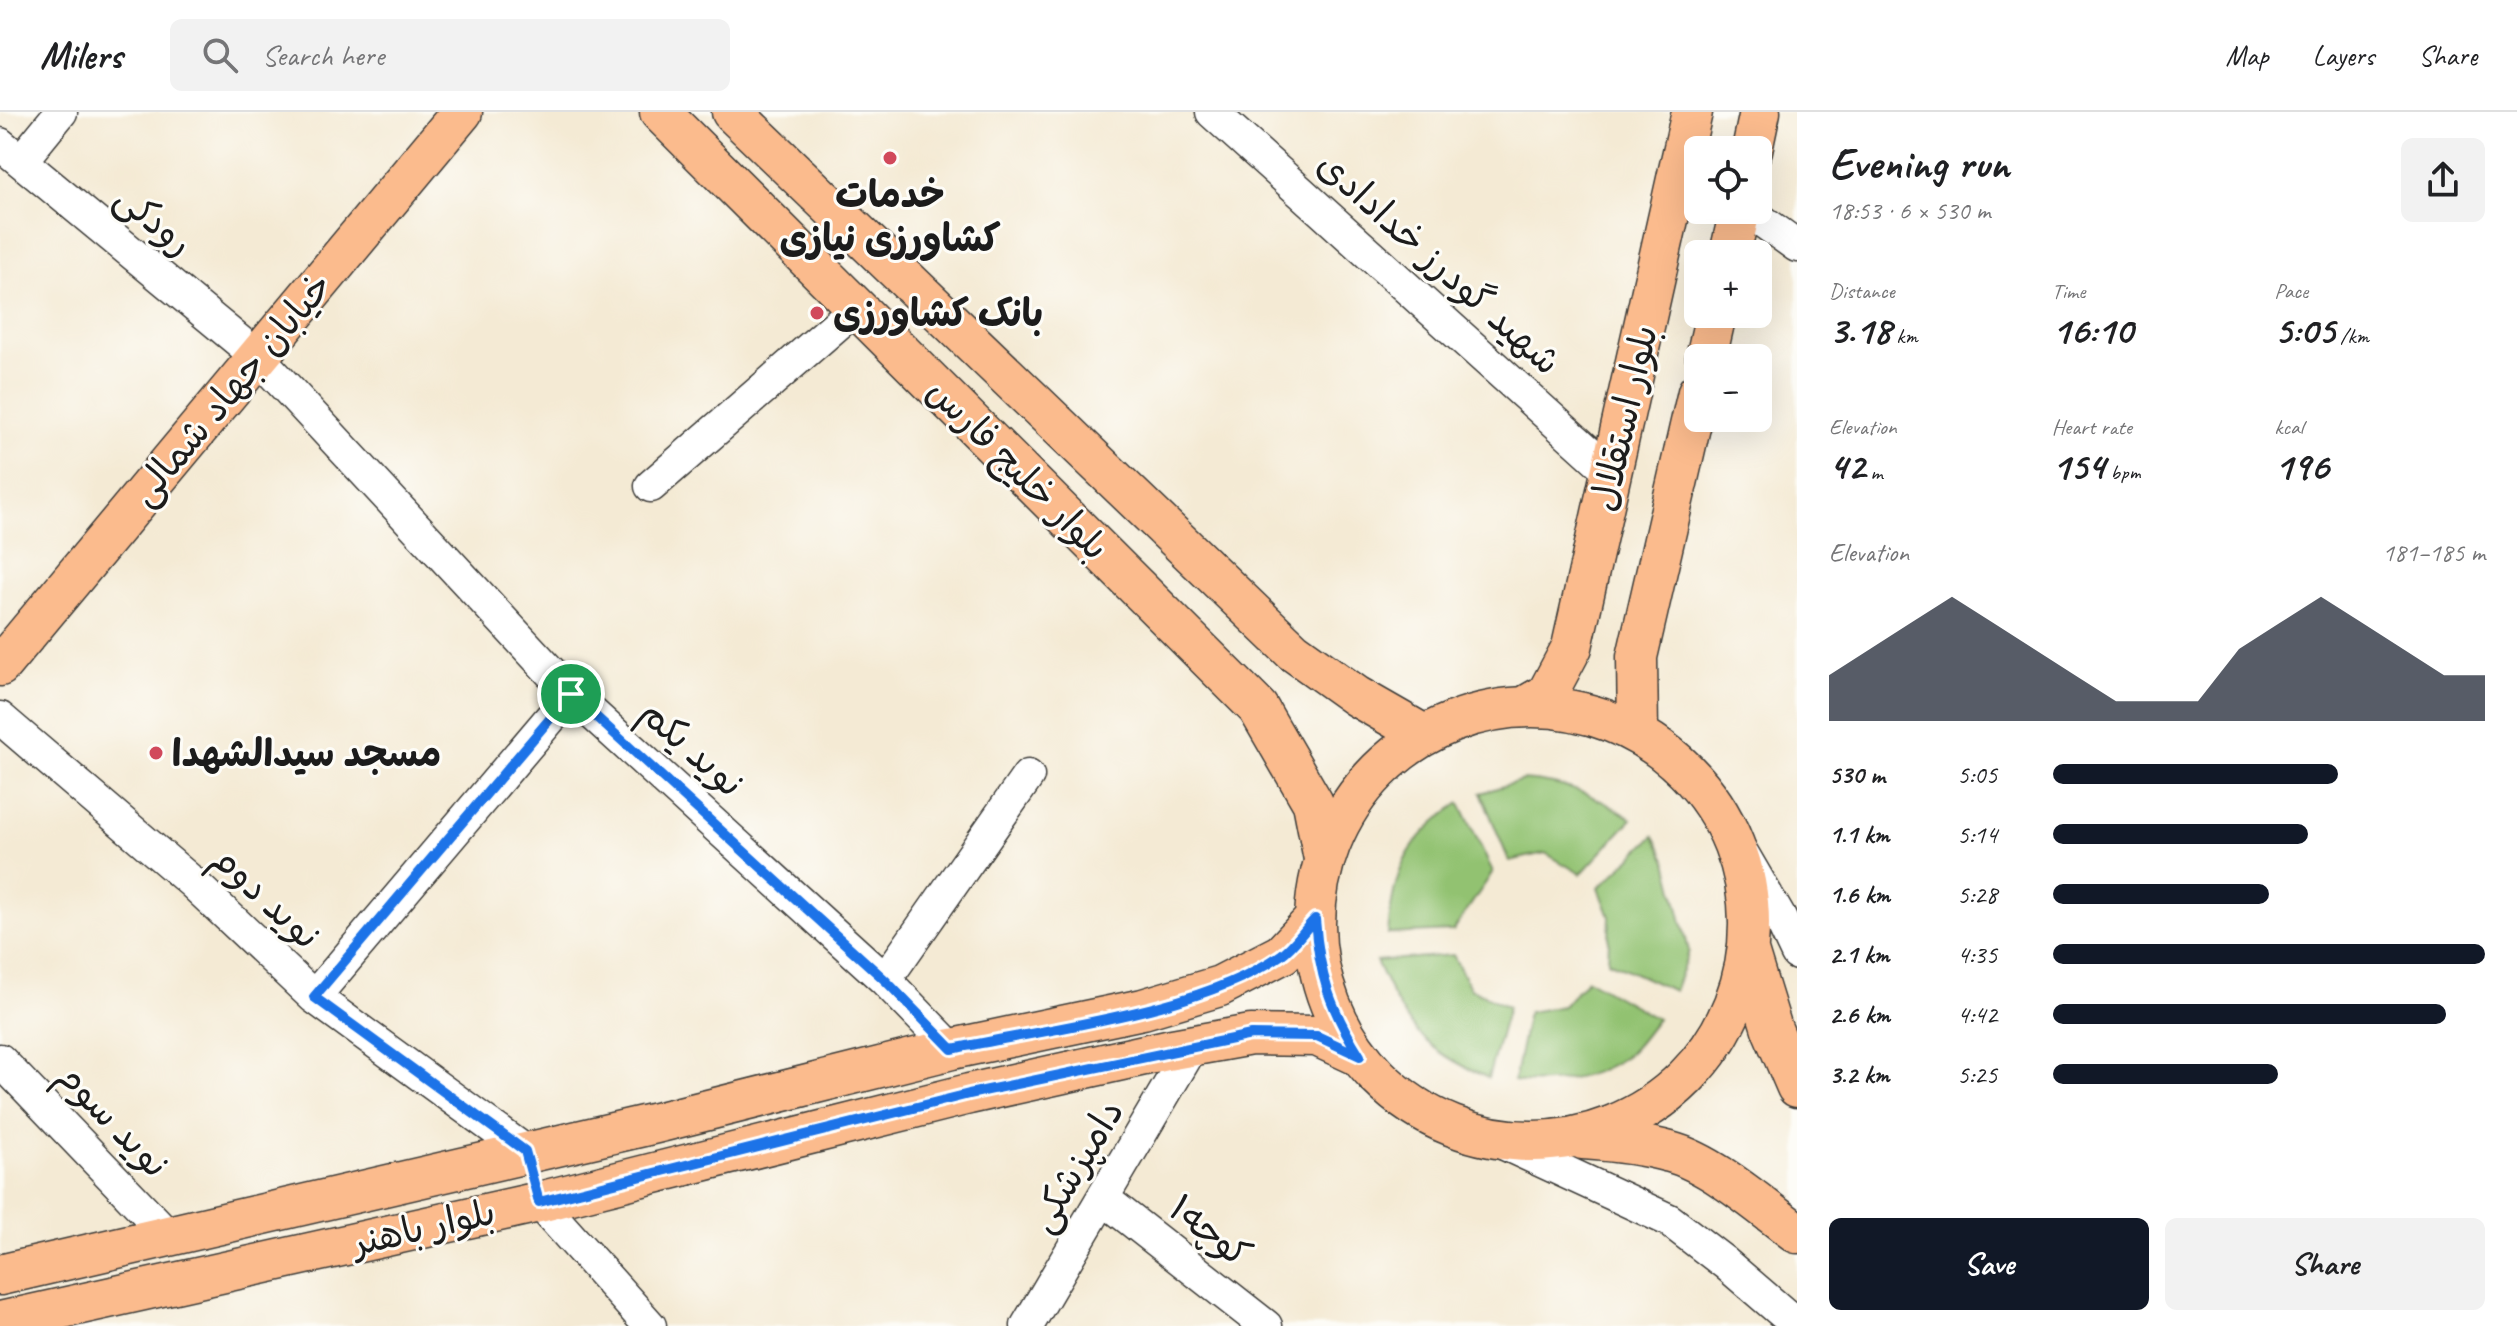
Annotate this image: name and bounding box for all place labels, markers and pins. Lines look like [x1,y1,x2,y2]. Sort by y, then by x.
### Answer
marker: خدمات کشاورزی نیازی [881,149,899,167]
place label: خدمات کشاورزی نیازی [779,171,1001,262]
place label: بانک کشاورزی [833,290,1043,337]
marker: بانک کشاورزی [808,304,826,322]
pin [537,660,605,728]
place label: مسجد سیدالشهدا [172,730,441,777]
marker: مسجد سیدالشهدا [147,744,165,762]

